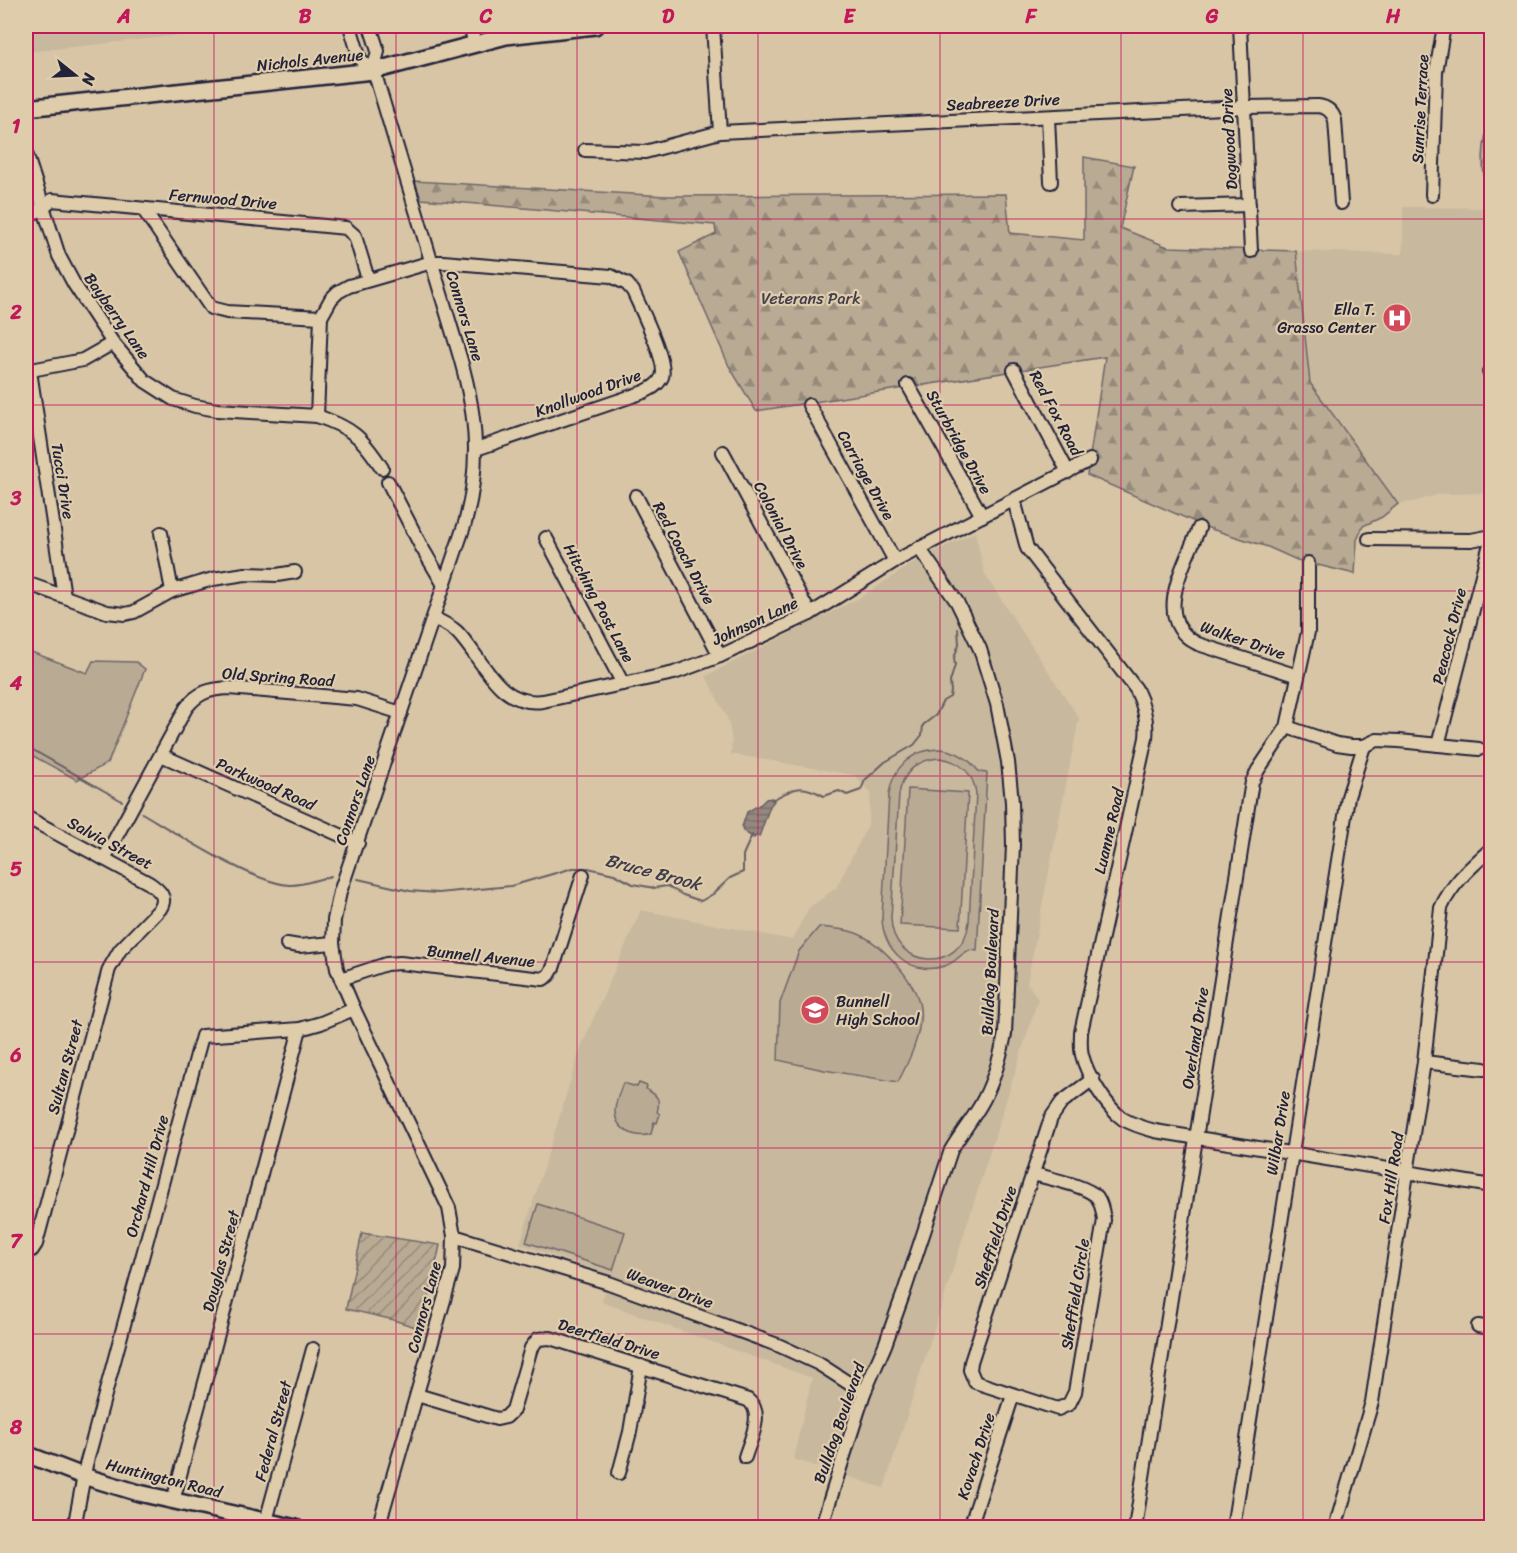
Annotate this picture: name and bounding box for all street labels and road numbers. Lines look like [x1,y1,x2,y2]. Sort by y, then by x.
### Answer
street label: Nichols Avenue [255,40,365,80]
street label: Sunrise Terrace [1403,53,1437,164]
street label: Seabreeze Drive [945,85,1061,119]
street label: Dogwood Drive [1212,87,1246,191]
street label: Fernwood Drive [168,180,278,218]
street label: Bayberry Lane [76,266,158,366]
street label: Connors Lane [437,267,493,365]
street label: Knollwood Drive [531,360,645,426]
street label: Red Fox Road [1021,365,1092,463]
street label: Sturbridge Drive [918,384,1000,500]
street label: Carriage Drive [829,424,903,526]
street label: Tucci Drive [43,441,83,521]
street label: Colonial Drive [746,476,817,575]
street label: Red Coach Drive [645,496,723,610]
street label: Hitching Post Lane [555,538,643,668]
street label: Peacock Drive [1423,585,1475,687]
street label: Johnson Lane [706,588,803,654]
street label: Walker Drive [1196,612,1290,668]
street label: Old Spring Road [221,659,337,695]
street label: Parkwood Road [211,749,322,820]
street label: Connors Lane [326,751,384,849]
street label: Luanne Road [1085,784,1133,877]
street label: Salvia Street [62,808,158,878]
street label: Bulldog Boulevard [972,907,1008,1036]
street label: Bunnell Avenue [426,936,536,976]
street label: Overland Drive [1173,985,1217,1091]
street label: Sultan Street [38,1016,92,1118]
street label: Wilbar Drive [1257,1089,1299,1177]
street label: Orchard Hill Drive [117,1112,177,1240]
street label: Fox Hill Road [1369,1129,1413,1226]
street label: Sheffield Drive [965,1182,1025,1292]
street label: Douglas Street [194,1206,249,1315]
street label: Sheffield Circle [1052,1236,1098,1352]
street label: Connors Lane [398,1258,450,1356]
street label: Weaver Drive [622,1259,718,1317]
street label: Deerfield Drive [554,1310,664,1368]
street label: Bulldog Boulevard [805,1357,874,1487]
street label: Federal Street [246,1377,301,1485]
street label: Kovach Drive [948,1409,1004,1503]
street label: Huntington Road [103,1450,227,1507]

